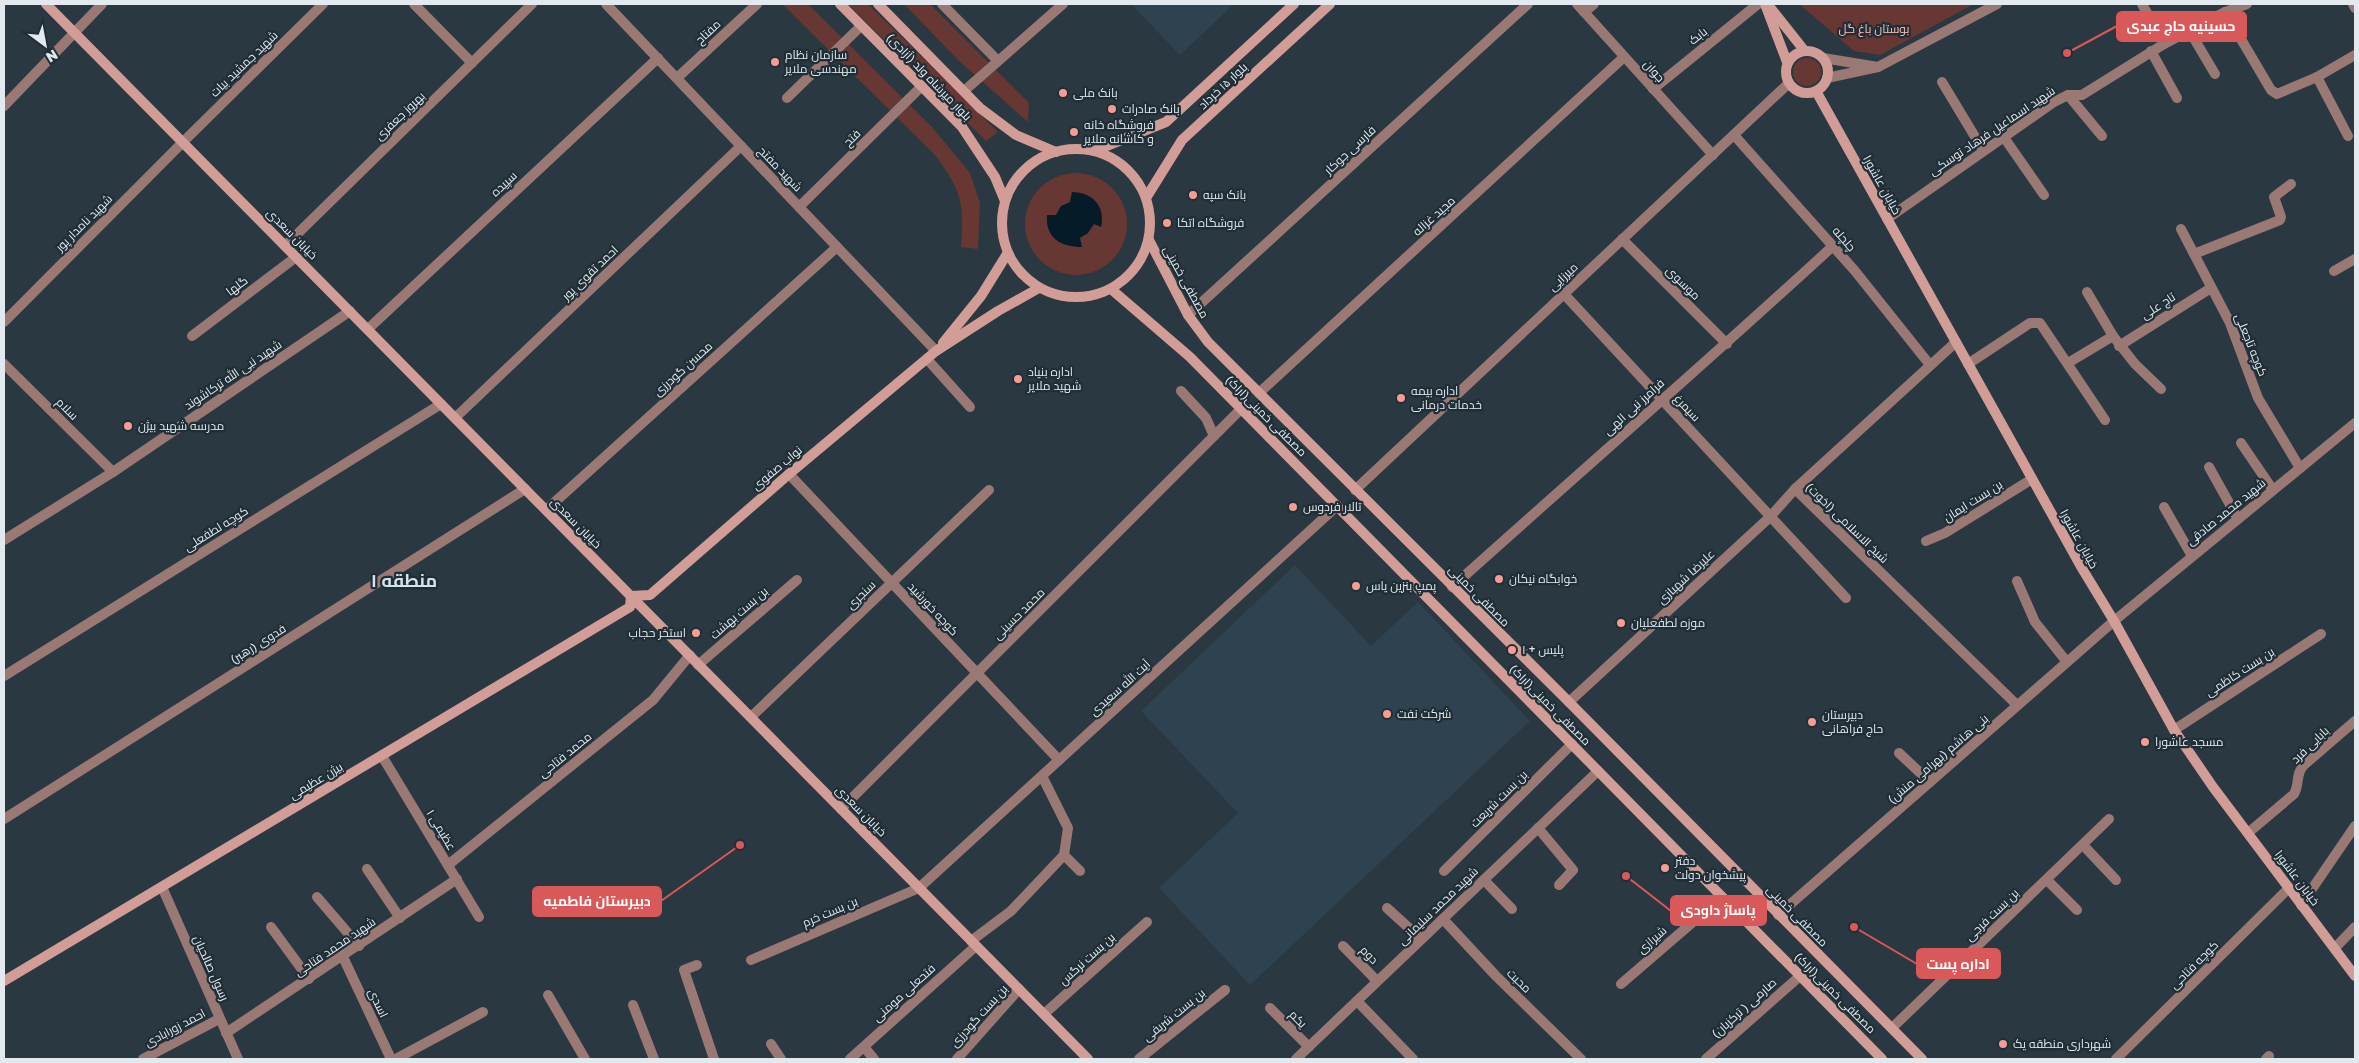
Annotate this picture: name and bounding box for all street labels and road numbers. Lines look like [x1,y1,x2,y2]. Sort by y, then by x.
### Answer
street label: مفتاح [692,16,724,48]
street label: بابک [1685,24,1710,48]
street label: شهید جمشید بیات [207,27,281,100]
street label: بلوار میرشاه ولد (آزادی) [884,30,975,124]
street label: جوان [1640,56,1668,85]
street label: بلوار ۱۵ خرداد [1195,59,1250,112]
street label: شهید اسماعیل فرهاد توسکی [1926,83,2058,178]
street label: بهروز جعفری [372,88,428,143]
street label: فارسی جوکار [1320,122,1379,178]
street label: فتح [840,126,864,150]
street label: شهید مفتح [754,143,806,195]
street label: خیابان عاشورا [1860,153,1905,217]
street label: سپیده [487,168,521,200]
street label: شهید نامدار پور [51,191,117,256]
street label: مجید غزاله [1409,193,1458,239]
street label: خیابان سعدی [264,205,321,262]
street label: چلچله [1828,223,1859,256]
street label: احمد تقوی پور [558,242,622,305]
street label: مصطفی خمینی [1160,243,1213,321]
street label: میرزایی [1545,259,1581,294]
street label: موسوی [1663,262,1704,303]
street label: گلها [223,273,250,299]
street label: تاج علی [2138,288,2179,323]
street label: کوچه تاجعلی [2230,311,2271,379]
street label: شهید نبی الله ترکاشوند [181,336,284,413]
street label: محسن گودرزی [650,338,715,399]
street label: مصطفی خمینی(اراک) [1223,372,1310,459]
street label: فرامرز نبی الهی [1600,375,1667,438]
street label: سیمرغ [1670,391,1704,425]
street label: سلام [52,394,82,424]
street label: نواب صفوی [748,442,805,493]
street label: شهید محمد صادقی [2183,475,2269,548]
street label: بن بست ایمان [1940,476,2005,525]
street label: شیخ الاسلامی (اخوت) [1802,479,1892,567]
street label: خیابان سعدی [548,494,605,551]
street label: کوچه لطفعلی [181,503,252,556]
street label: خیابان عاشورا [2057,507,2102,571]
street label: علیرضا شهبازی [1654,546,1718,607]
street label: مصطفی خمینی [1446,562,1513,629]
street label: سنجری [843,577,879,612]
street label: کوچه خورشید [903,579,962,640]
street label: بن بست بهشت [707,583,771,642]
street label: محمد حسینی [990,585,1048,643]
street label: فدوی (رهبر) [227,621,288,667]
street label: بن بست کاظمی [2202,644,2277,700]
street label: آیت الله سعیدی [1086,656,1154,719]
street label: مصطفی خمینی(اراک) [1507,661,1594,748]
street label: بنی هاشم (بهرامی منش) [1884,711,1992,807]
street label: بابایی فرد [2288,723,2332,766]
street label: محمد فتاحی [535,729,594,781]
street label: بیژن عظیمی [286,759,345,802]
street label: بن بست شریعت [1467,767,1530,830]
street label: خیابان سعدی [833,782,890,839]
street label: عظیمی ۱ [423,807,459,853]
street label: خیابان عاشورا [2272,847,2323,908]
street label: شهید محمد سلیمانی [1394,863,1481,948]
street label: مصطفی خمینی [1764,882,1831,949]
street label: بن بست فرجی [1962,885,2022,944]
street label: بن بست خرم [800,893,860,931]
street label: شهید محمد فتاحی [291,914,378,979]
street label: شیرازی [1634,923,1670,957]
street label: بن بست نرگس [1055,929,1118,988]
street label: رسول صالحیان [190,933,233,1003]
street label: کوچه فتاحی [2166,937,2223,994]
street label: دوم [1356,942,1382,968]
street label: مصطفی خمینی(اراک) [1792,949,1879,1036]
street label: فتحعلی مومنی [869,960,938,1025]
street label: محبت [1504,965,1535,996]
street label: صارمی ( ترکزبان) [1708,974,1779,1041]
street label: بن بست گودرزی [947,981,1011,1050]
street label: بن بست شریفی [1140,985,1208,1044]
street label: اسدی [365,986,392,1020]
street label: احمد زورابادی [142,1005,208,1050]
street label: یکم [1286,1007,1311,1032]

